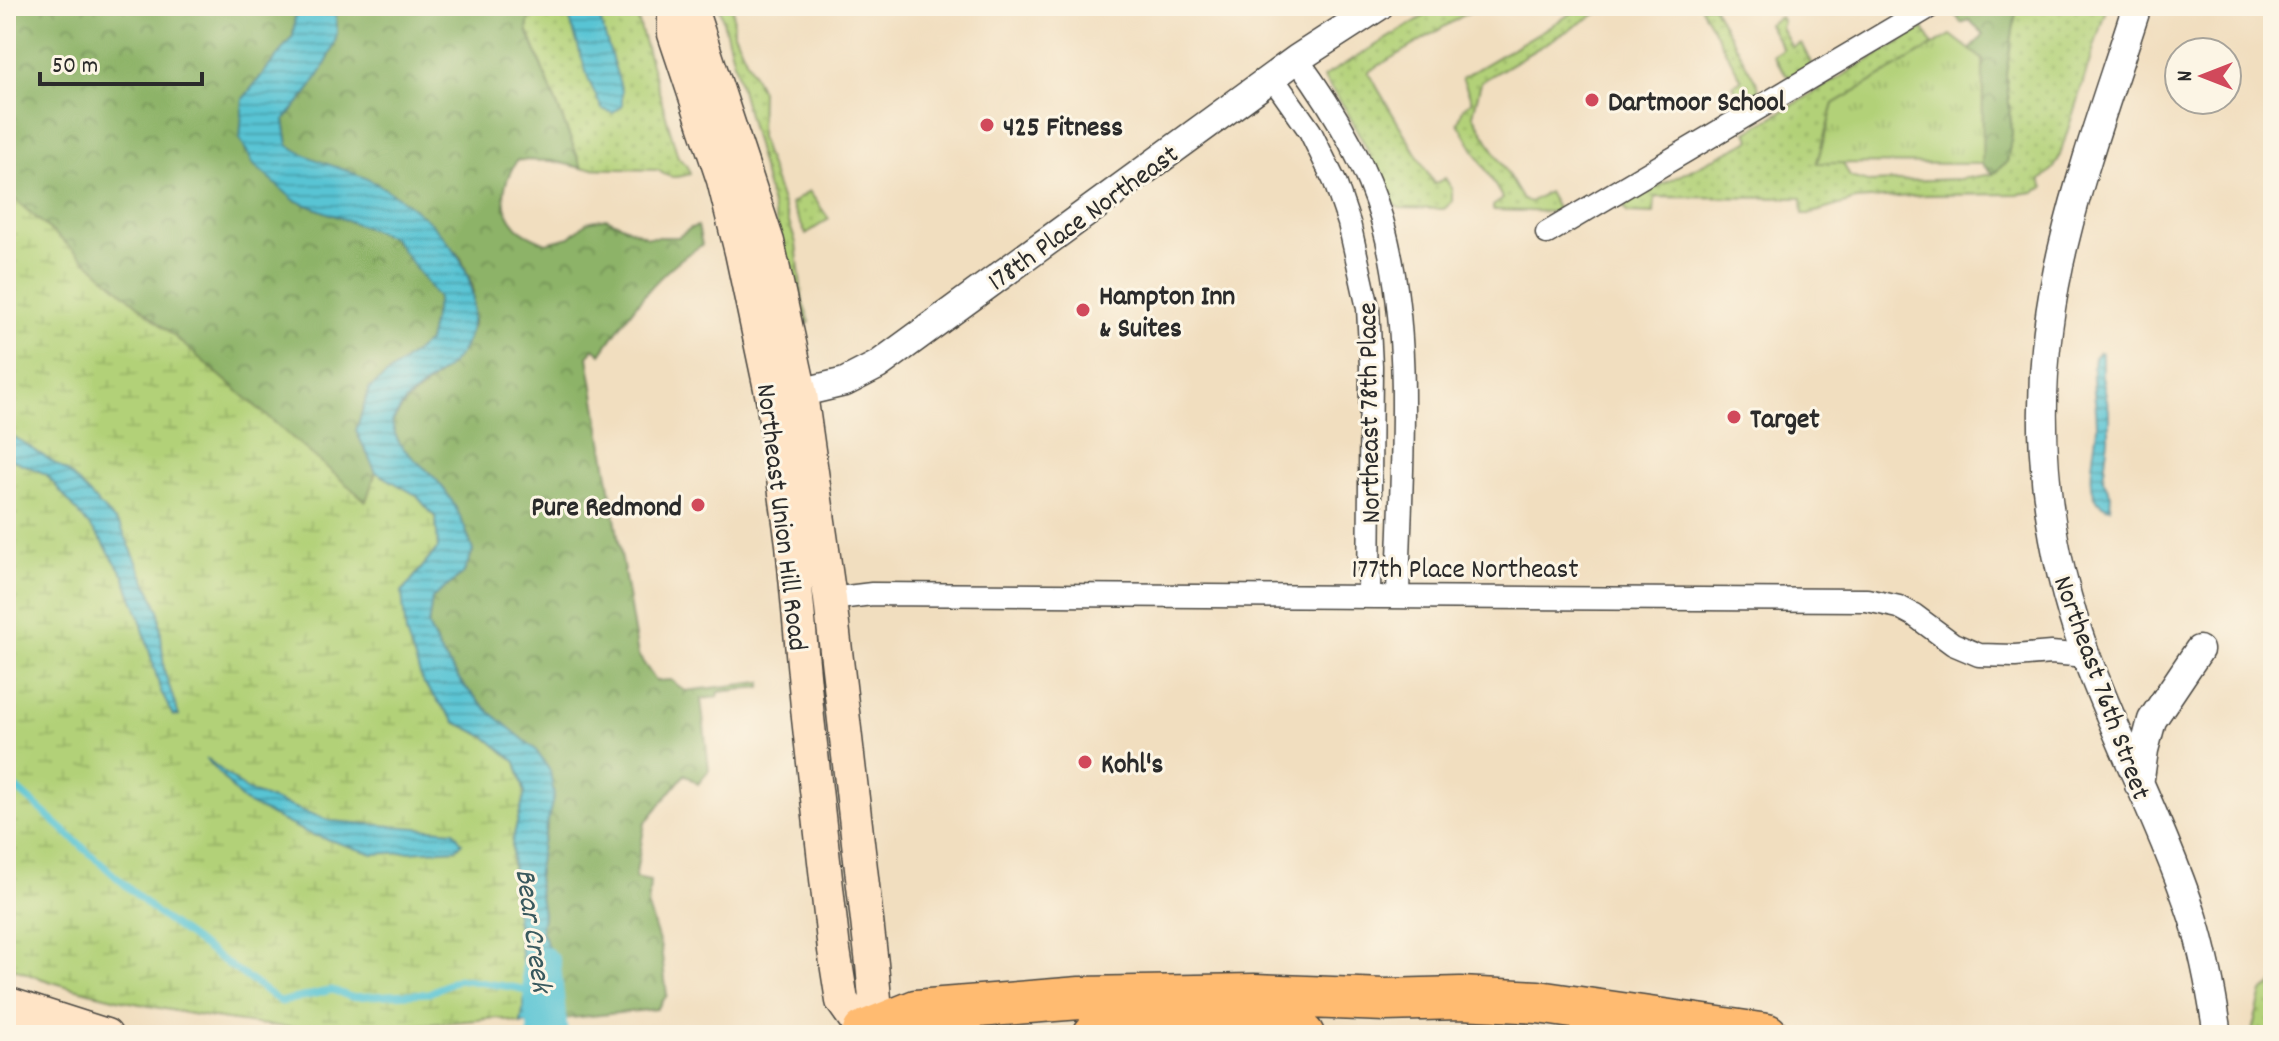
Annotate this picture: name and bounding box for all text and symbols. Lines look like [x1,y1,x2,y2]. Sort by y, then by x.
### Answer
scale bar [40,36,202,86]
north arrow [2163,36,2243,116]
text: 50 m [52,50,98,84]
text: N [2171,70,2202,81]
place label: Dartmoor School [1608,85,1786,125]
marker: Dartmoor School [1583,91,1601,109]
place label: 425 Fitness [1003,110,1123,150]
marker: 425 Fitness [978,116,996,134]
street label: 178th Place Northeast [981,137,1189,303]
place label: Hampton Inn & Suites [1099,279,1235,351]
marker: Hampton Inn & Suites [1074,301,1092,319]
street label: Northeast 78th Place [1350,302,1394,524]
street label: Northeast Union Hill Road [743,382,815,653]
place label: Target [1750,402,1820,442]
marker: Target [1725,408,1743,426]
place label: Pure Redmond [531,490,682,530]
marker: Pure Redmond [689,496,707,514]
street label: 177th Place Northeast [1351,552,1579,592]
street label: Northeast 76th Street [2040,571,2158,806]
place label: Kohl's [1101,747,1163,787]
marker: Kohl's [1076,753,1094,771]
water label: Bear Creek [501,866,561,998]

